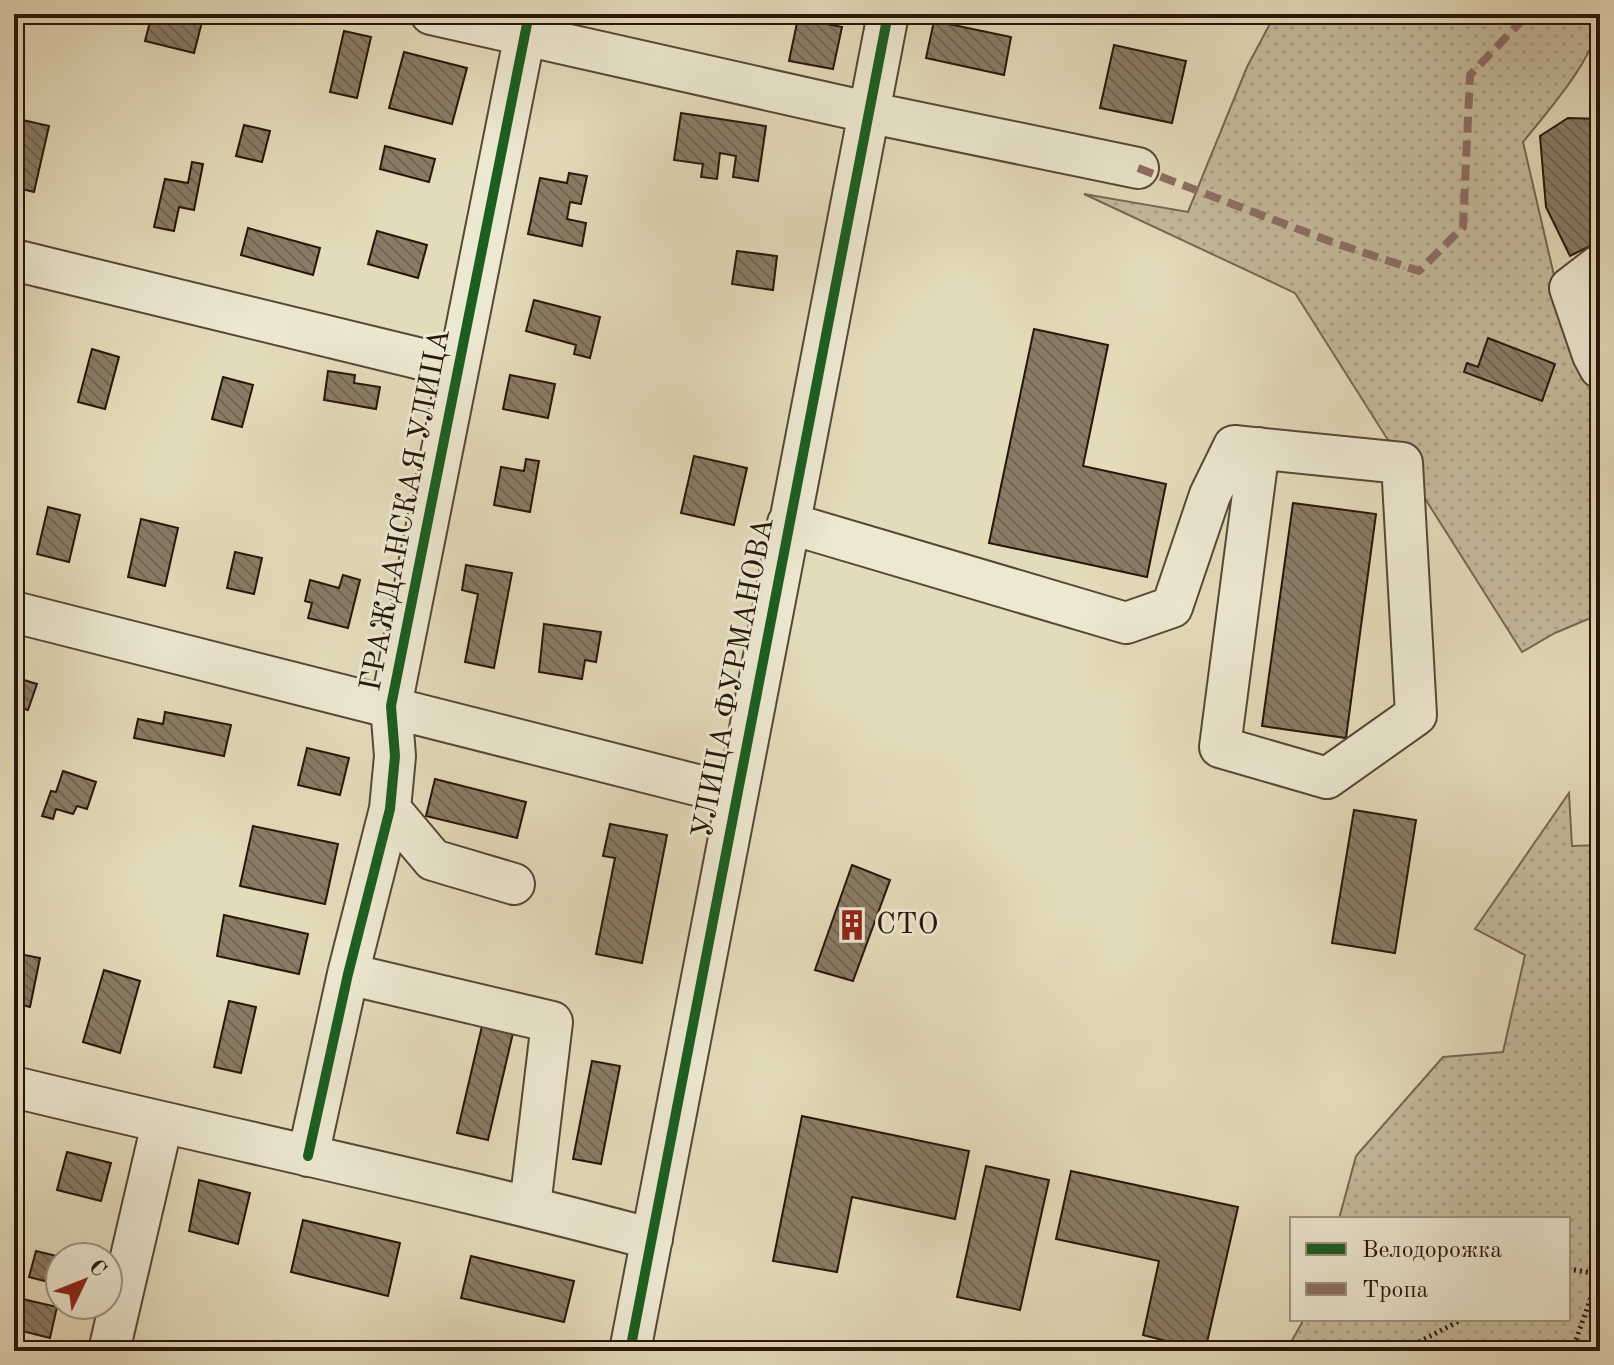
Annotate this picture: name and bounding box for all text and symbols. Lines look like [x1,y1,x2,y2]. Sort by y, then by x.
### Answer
street label: ГРАЖДАНСКАЯ УЛИЦА [356,326,456,694]
street label: УЛИЦА ФУРМАНОВА [688,515,780,841]
building icon: СТО [835,908,869,942]
place label: СТО [876,910,939,940]
legend [1290,1217,1570,1321]
text: Велодорожка [1362,1239,1502,1263]
north arrow [44,1241,124,1321]
text: С [84,1256,110,1282]
text: Тропа [1362,1279,1429,1303]

